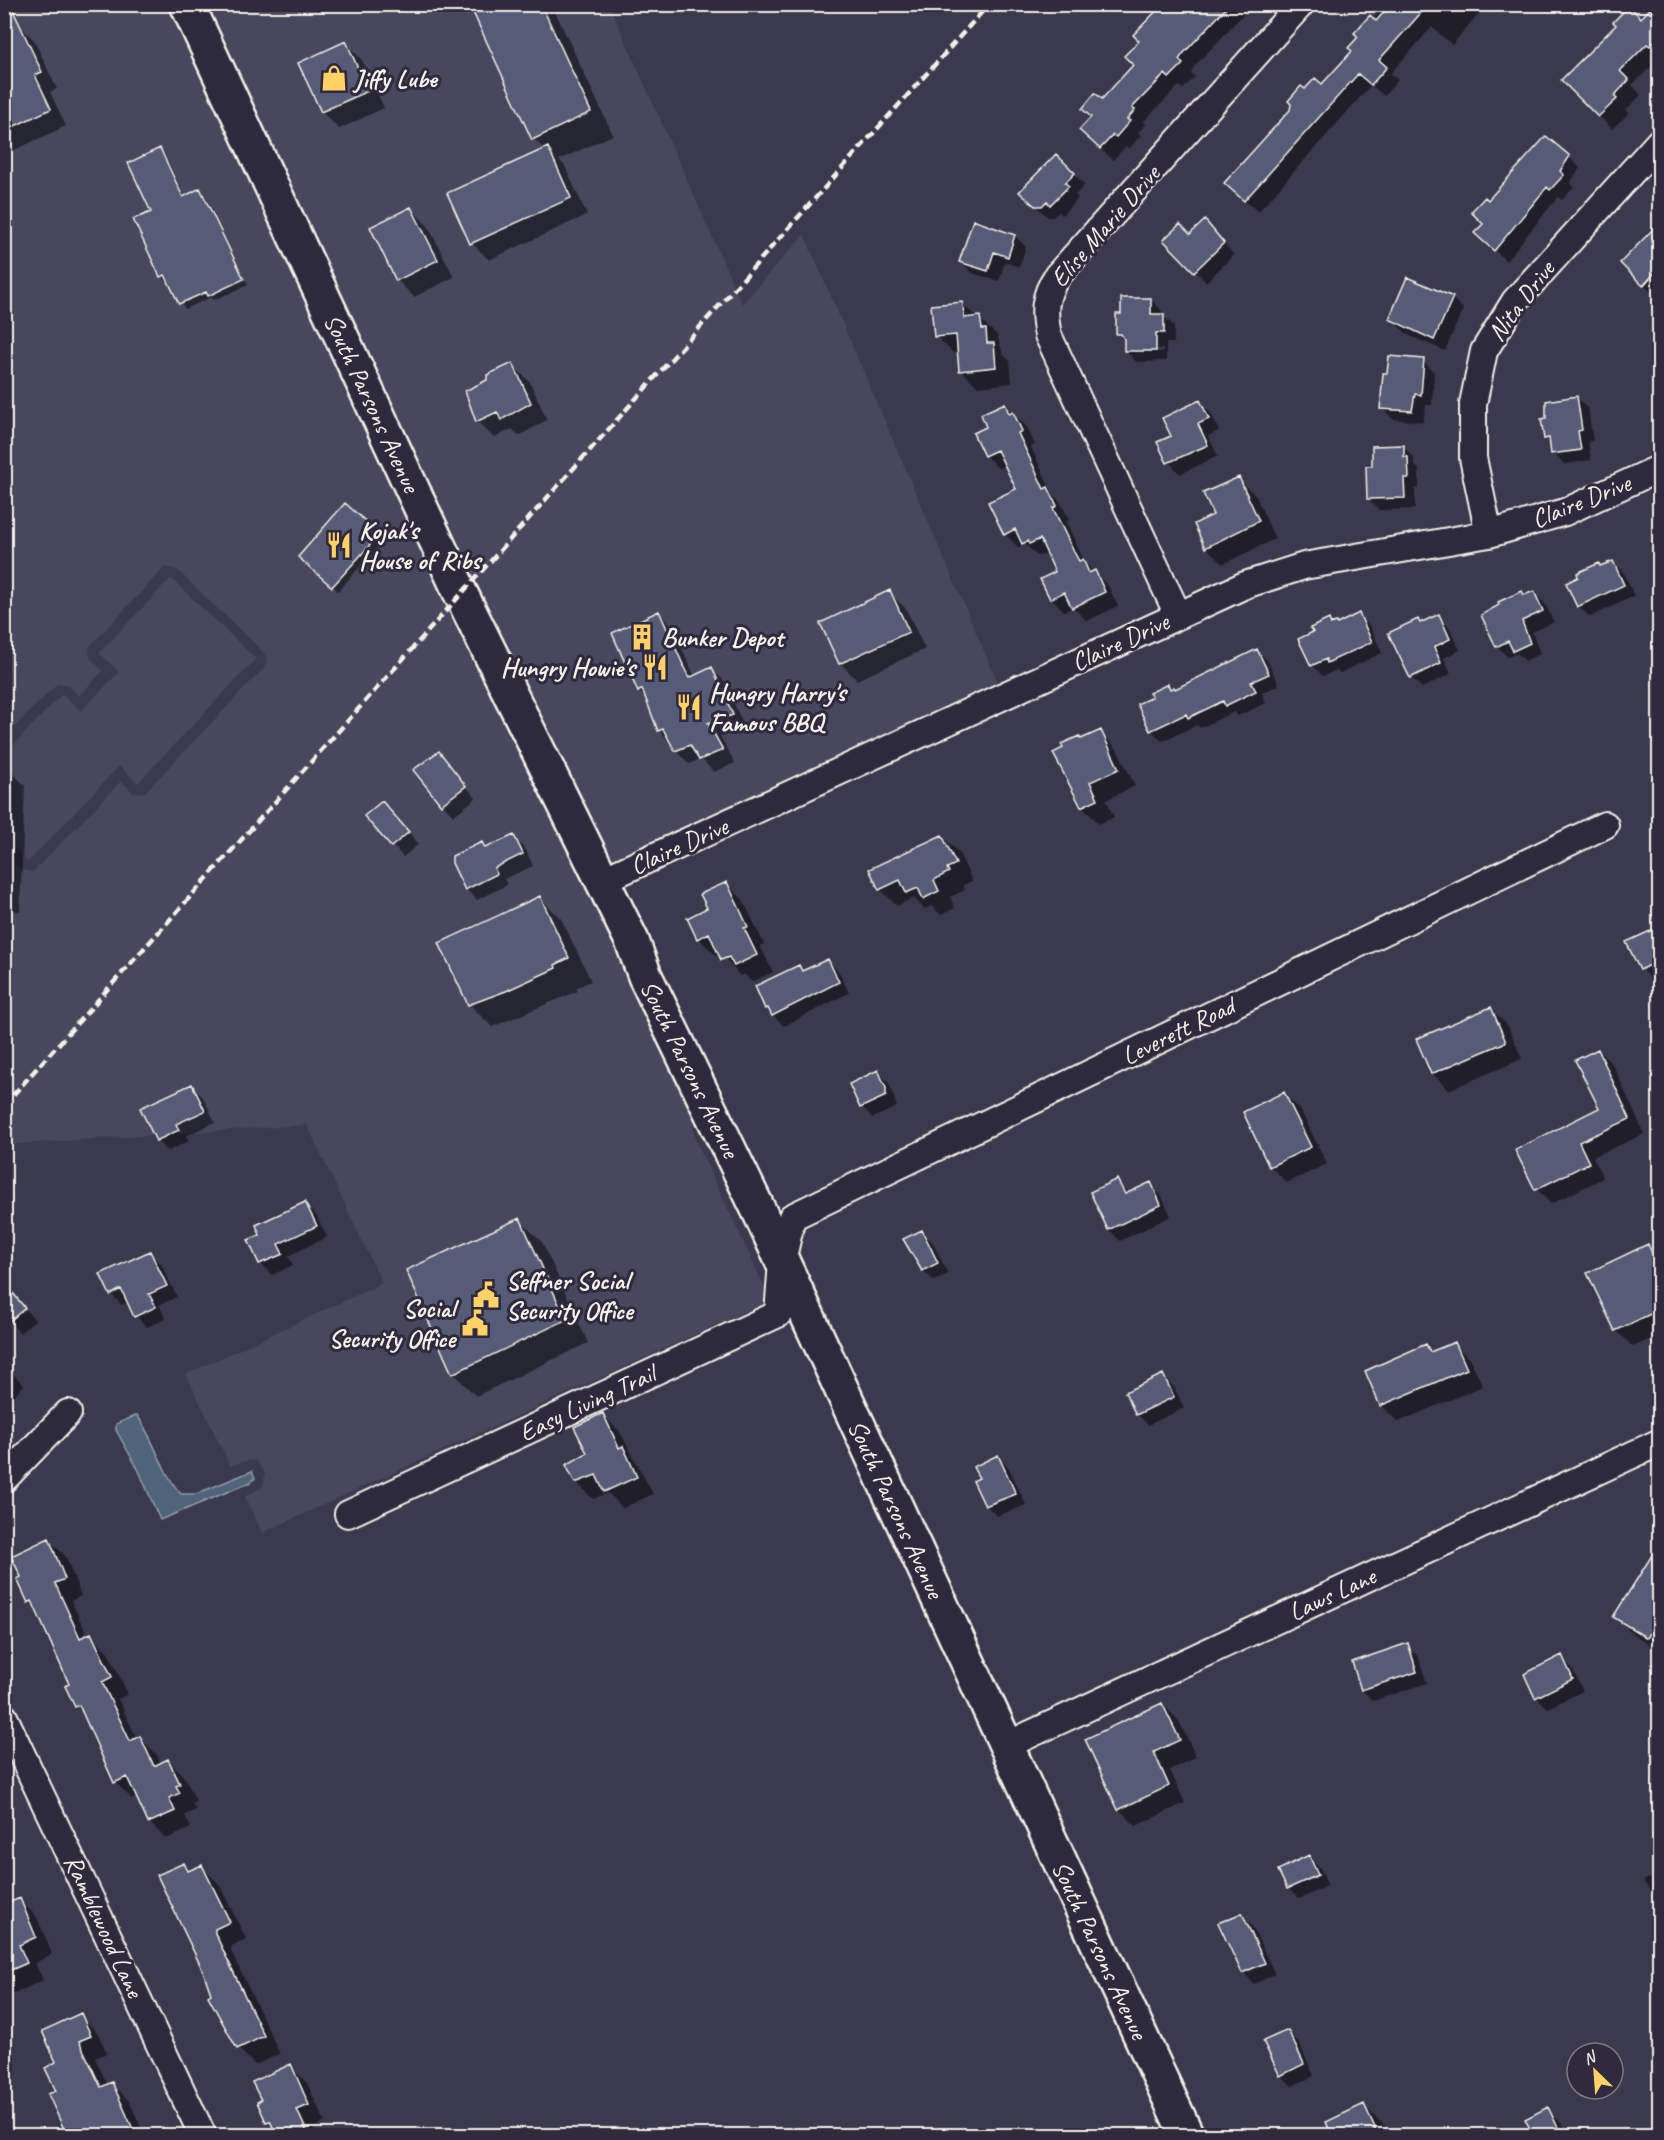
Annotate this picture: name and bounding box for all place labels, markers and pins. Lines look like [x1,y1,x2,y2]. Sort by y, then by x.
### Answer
place label: Jiffy Lube [352,62,439,95]
shop icon: Jiffy Lube [319,63,349,93]
place label: Kojak's House of Ribs [359,514,483,577]
restaurant icon: Kojak's House of Ribs [324,530,354,560]
place label: Bunker Depot [662,621,786,654]
building icon: Bunker Depot [627,622,657,652]
place label: Hungry Howie's [501,651,638,684]
restaurant icon: Hungry Howie's [640,652,670,682]
place label: Hungry Harry's Famous BBQ [709,676,849,739]
restaurant icon: Hungry Harry's Famous BBQ [674,692,704,722]
place label: Seffner Social Security Office [506,1264,635,1327]
public building icon: Seffner Social Security Office [471,1280,501,1310]
place label: Social Security Office [328,1292,459,1355]
public building icon: Social Security Office [460,1308,490,1338]

